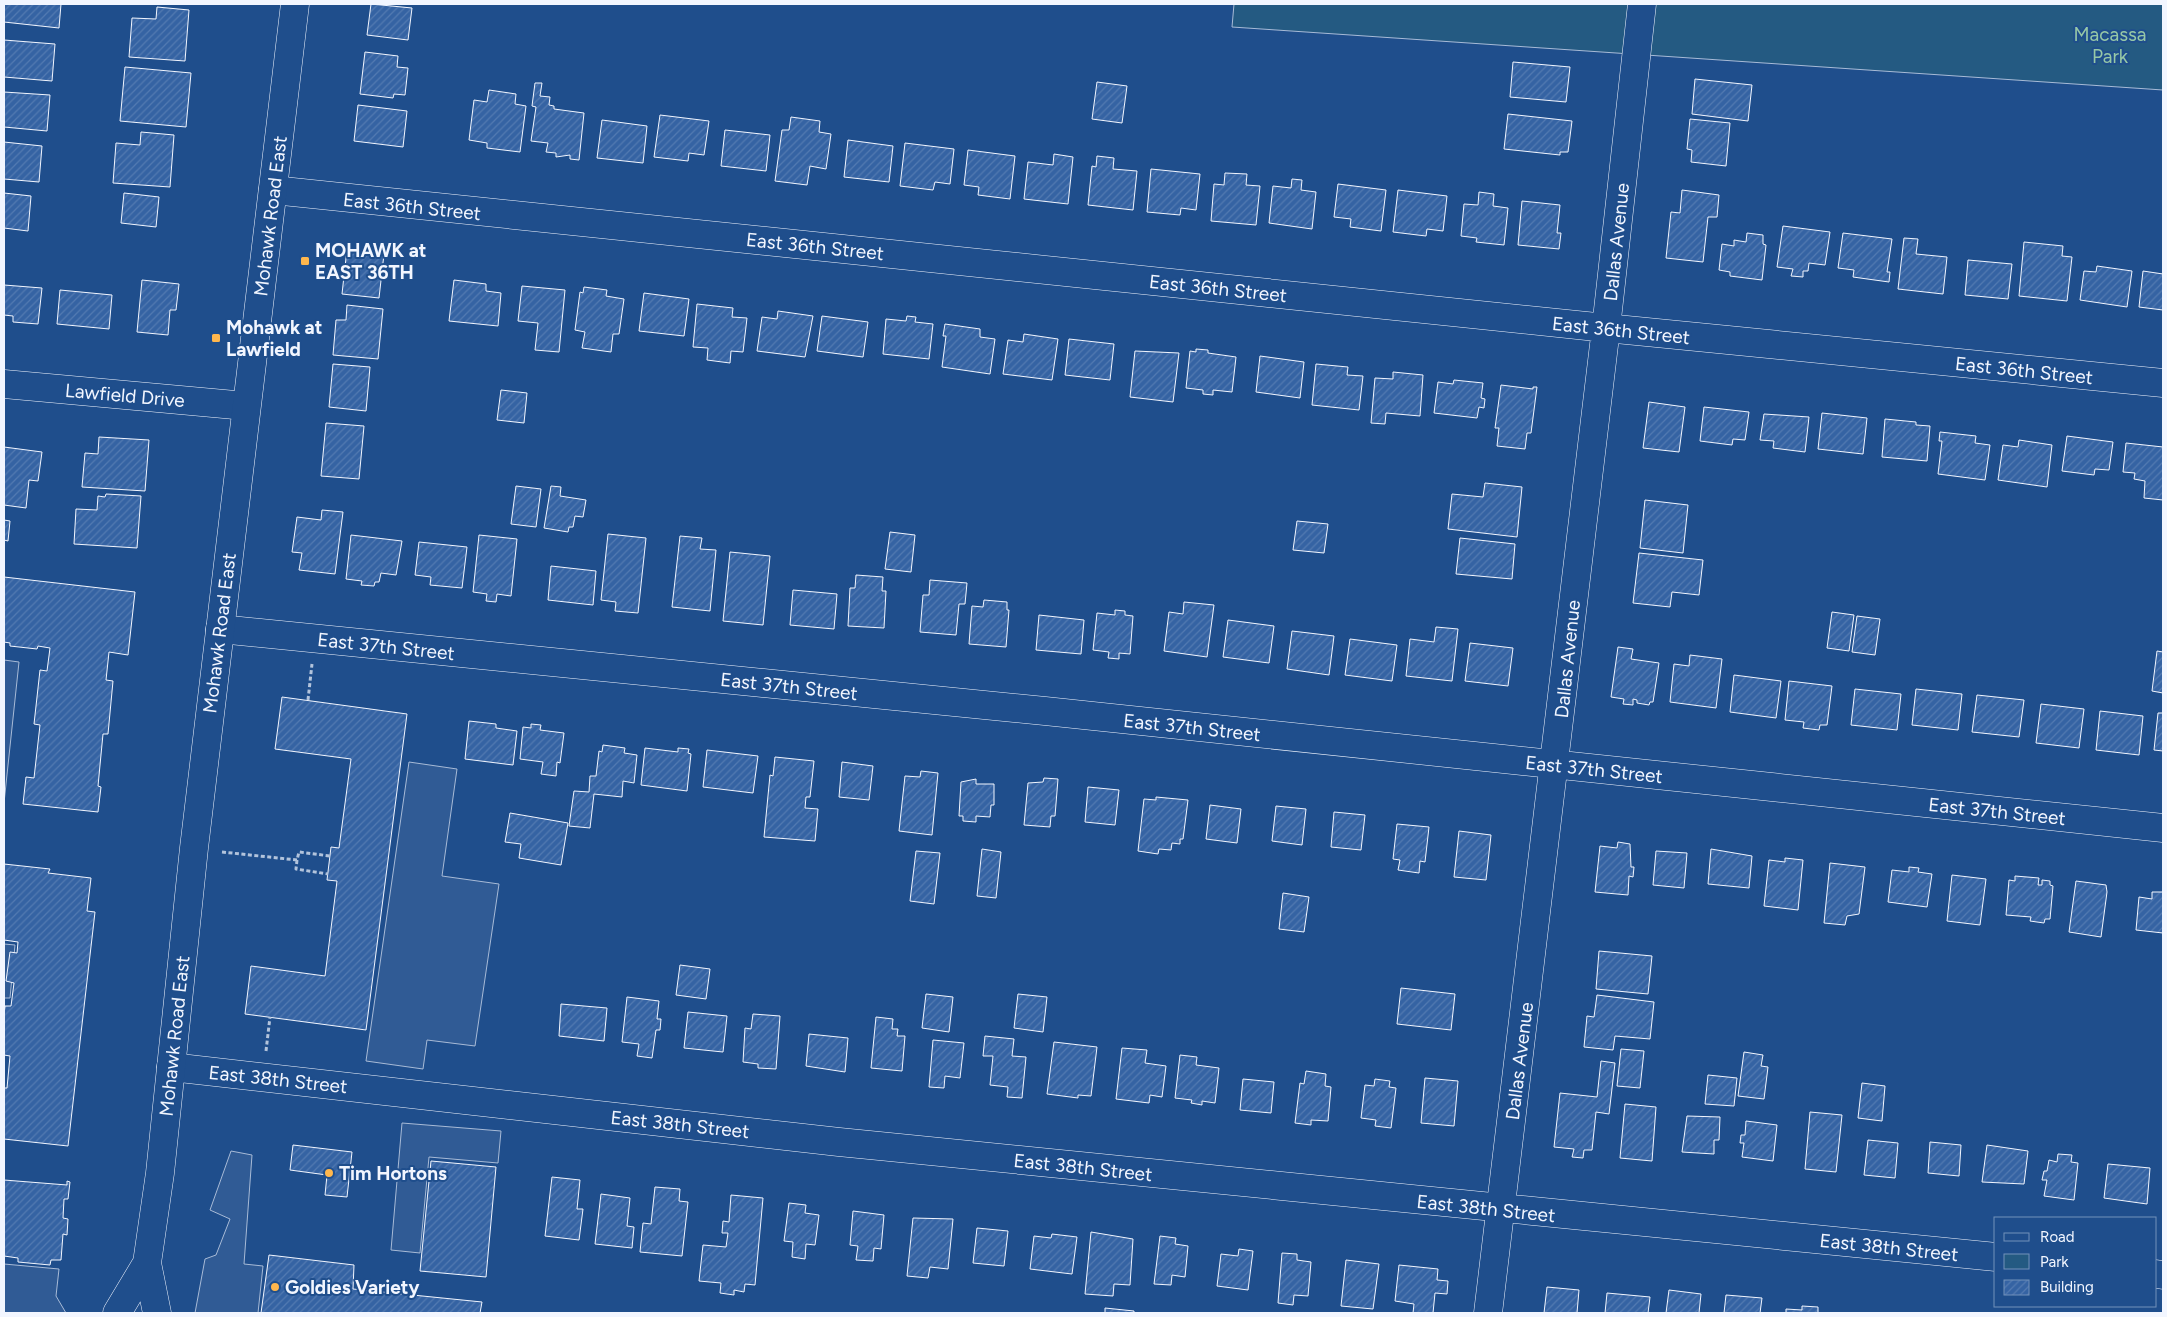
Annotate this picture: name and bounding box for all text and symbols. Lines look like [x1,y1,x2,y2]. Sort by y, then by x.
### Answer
park label: Macassa Park [2073,23,2147,68]
street label: Mohawk Road East [249,135,292,298]
street label: Dallas Avenue [1599,182,1634,302]
street label: East 36th Street [342,188,482,225]
street label: East 36th Street [745,228,885,265]
place label: MOHAWK at EAST 36TH [315,239,427,284]
marker: MOHAWK at EAST 36TH [299,255,311,267]
street label: East 36th Street [1148,270,1288,307]
street label: East 36th Street [1551,312,1691,349]
place label: Mohawk at Lawfield [226,316,323,361]
marker: Mohawk at Lawfield [210,332,222,344]
street label: East 36th Street [1954,352,2094,389]
street label: Lawfield Drive [64,379,186,412]
street label: Mohawk Road East [198,552,241,715]
street label: Dallas Avenue [1550,599,1585,719]
street label: East 37th Street [316,628,456,665]
street label: East 37th Street [719,668,859,705]
street label: East 37th Street [1122,709,1262,746]
street label: East 37th Street [1524,751,1664,788]
street label: East 37th Street [1927,793,2067,830]
street label: Mohawk Road East [155,955,194,1118]
street label: Dallas Avenue [1501,1001,1538,1121]
street label: East 38th Street [207,1061,348,1098]
street label: East 38th Street [609,1106,750,1143]
street label: East 38th Street [1012,1149,1153,1186]
place label: Tim Hortons [339,1162,447,1185]
marker: Tim Hortons [323,1167,335,1179]
street label: East 38th Street [1415,1190,1556,1227]
legend [1994,1217,2157,1307]
text: Road [2040,1228,2075,1246]
street label: East 38th Street [1818,1229,1959,1266]
text: Park [2040,1253,2069,1271]
place label: Goldies Variety [285,1276,419,1299]
text: Building [2040,1278,2094,1296]
marker: Goldies Variety [269,1281,281,1293]

